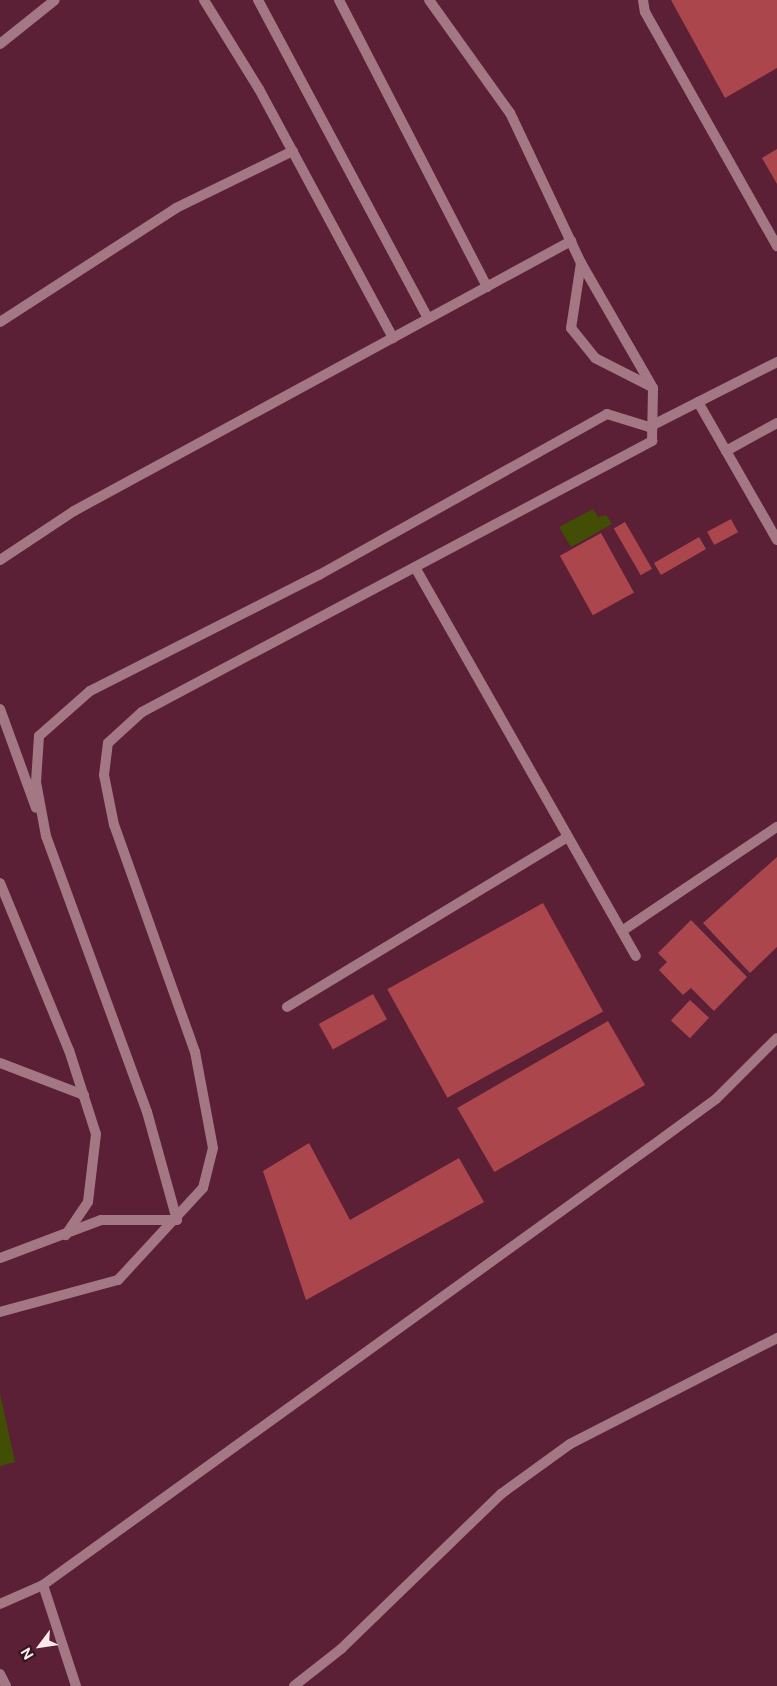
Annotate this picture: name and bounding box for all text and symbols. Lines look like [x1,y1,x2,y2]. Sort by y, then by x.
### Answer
north arrow [15,1621,65,1671]
text: N [17,1645,37,1663]

